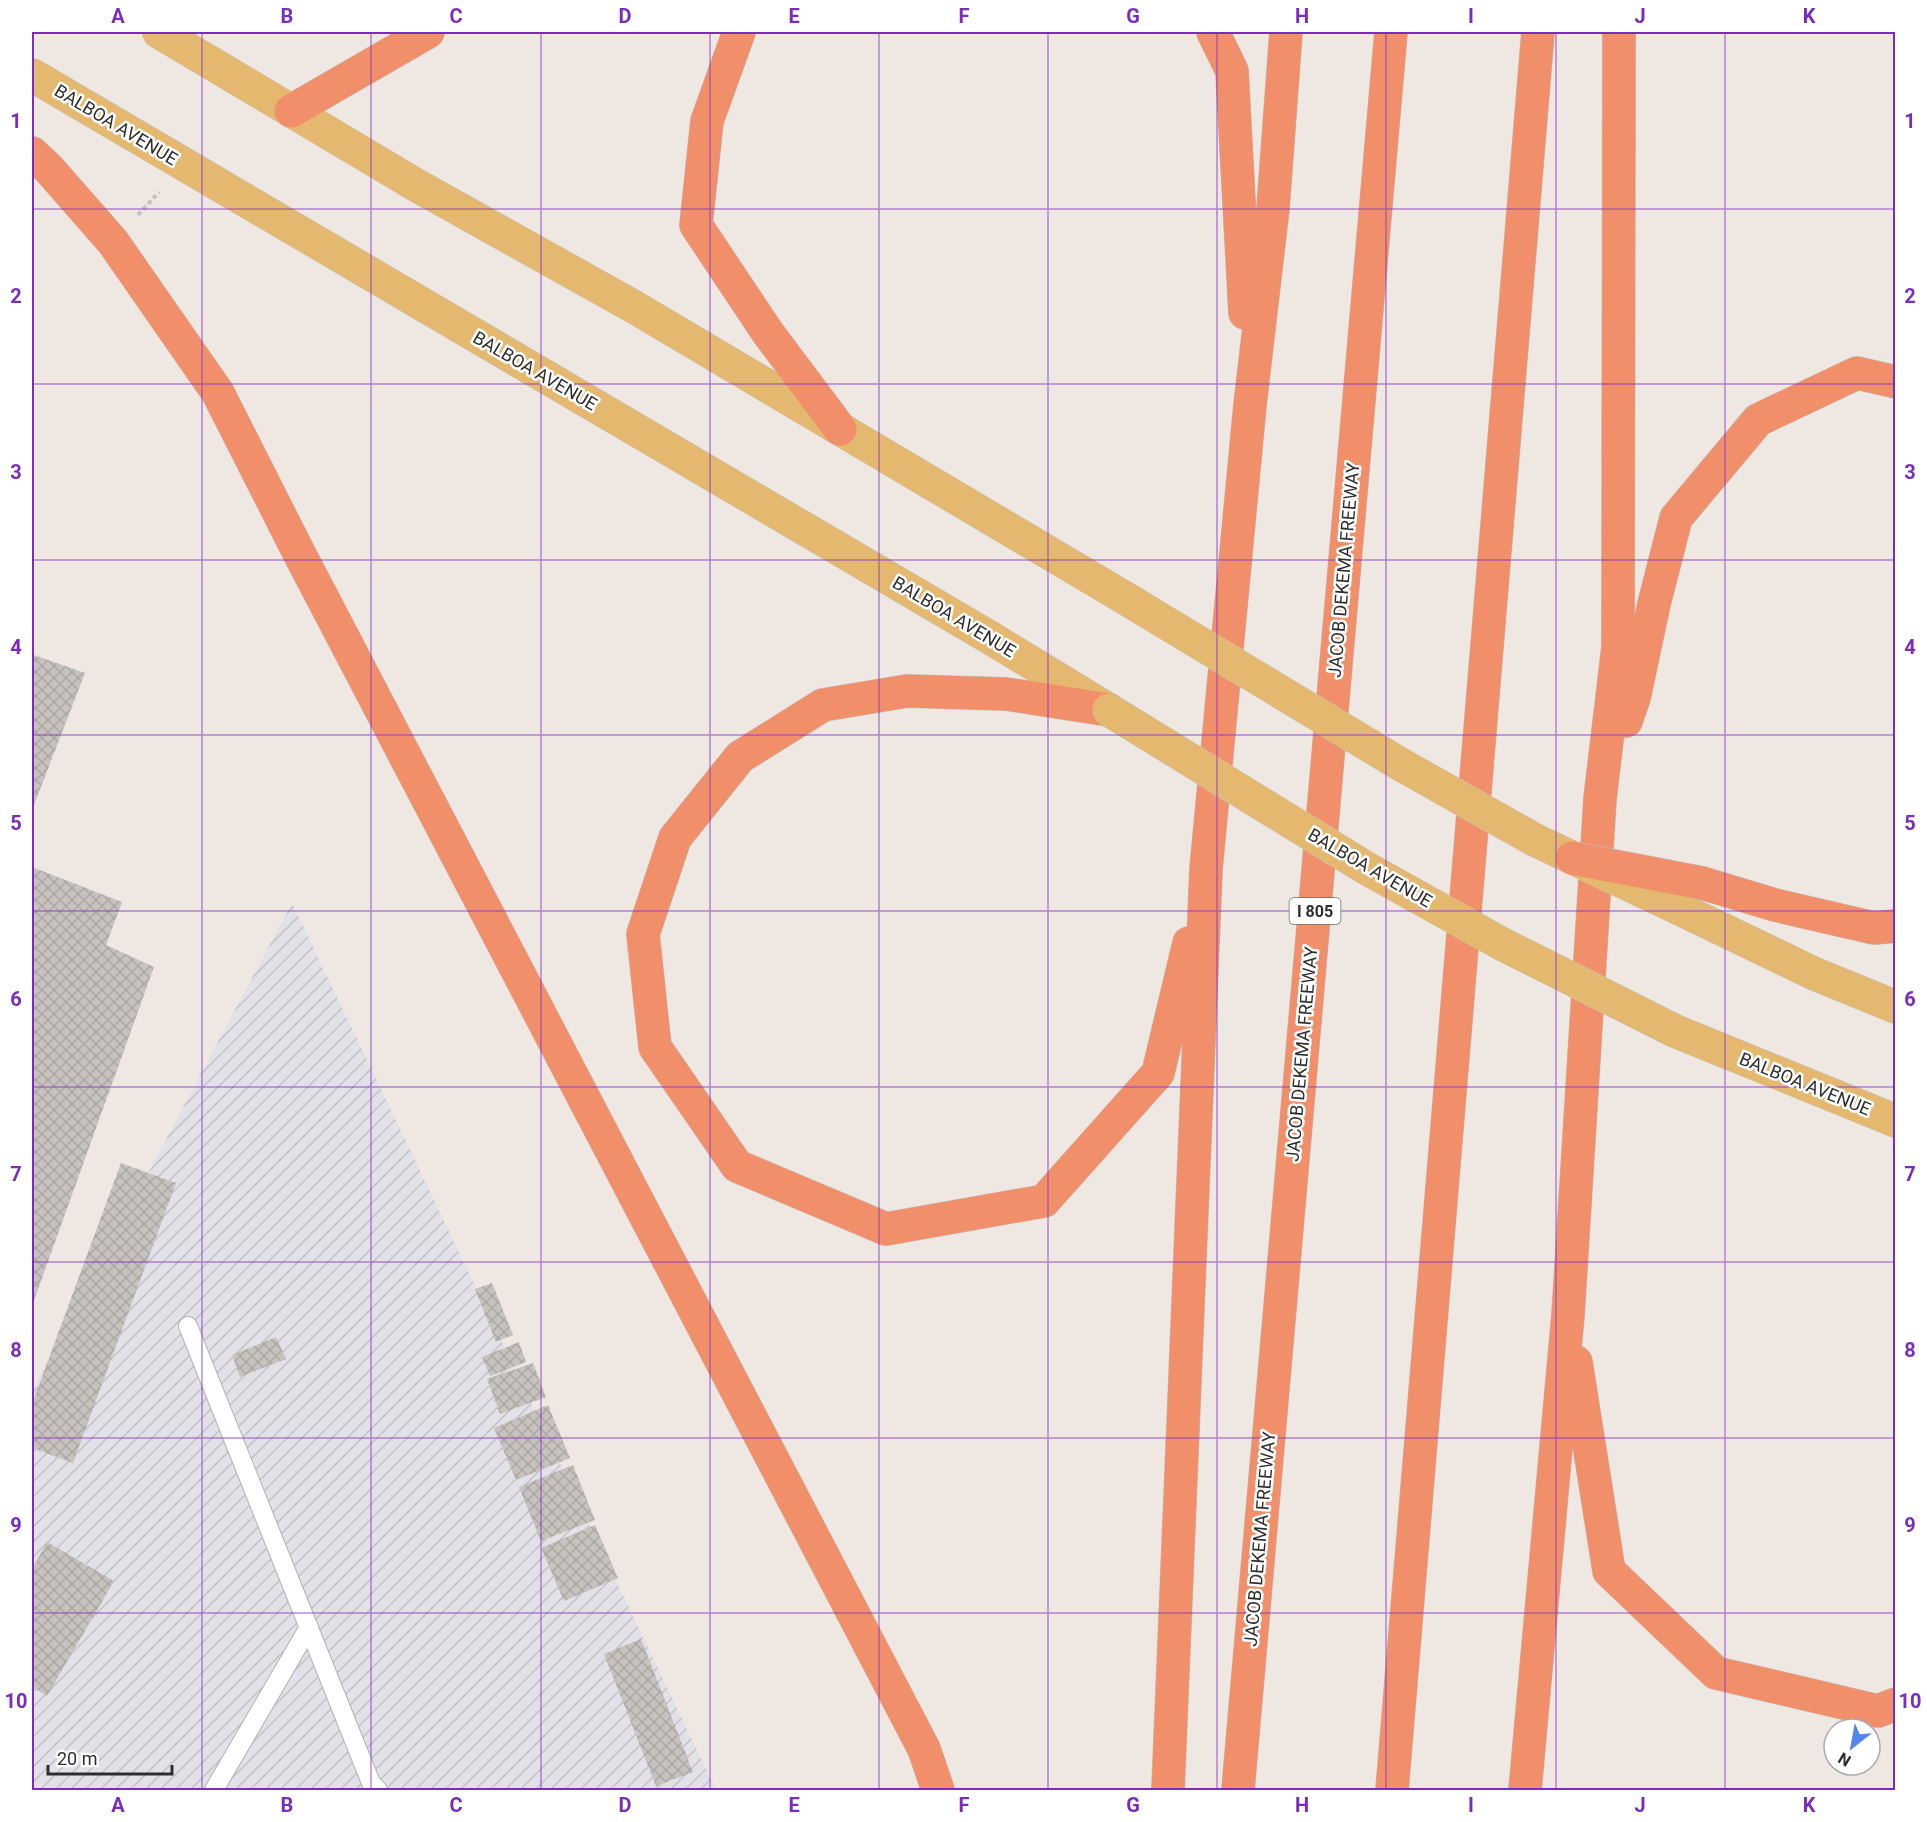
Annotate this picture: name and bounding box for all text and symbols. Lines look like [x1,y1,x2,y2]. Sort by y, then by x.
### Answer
text: A [111,4,125,28]
text: B [281,4,293,28]
text: C [449,4,463,28]
text: D [619,4,632,28]
text: E [788,4,800,28]
text: F [959,4,970,28]
text: G [1126,4,1140,28]
text: H [1295,4,1309,28]
text: I [1468,4,1474,28]
text: J [1634,4,1646,28]
text: K [1803,4,1816,28]
street label: BALBOA AVENUE [51,80,182,170]
text: 1 [10,109,22,133]
text: 1 [1904,109,1916,133]
text: 2 [10,284,22,308]
text: 2 [1904,284,1916,308]
street label: BALBOA AVENUE [470,327,601,415]
text: 3 [10,460,22,484]
text: 3 [1904,460,1916,484]
street label: JACOB DEKEMA FREEWAY [1324,461,1363,678]
street label: BALBOA AVENUE [889,572,1020,662]
text: 4 [10,635,22,659]
text: 4 [1904,635,1916,659]
text: 5 [10,811,22,835]
text: 5 [1904,811,1916,835]
street label: BALBOA AVENUE [1305,824,1436,912]
road number: I 805 [1290,898,1340,924]
street label: JACOB DEKEMA FREEWAY [1282,945,1321,1162]
text: 6 [10,987,22,1011]
text: 6 [1904,987,1916,1011]
street label: BALBOA AVENUE [1736,1048,1874,1119]
text: 7 [10,1162,22,1186]
text: 7 [1904,1162,1916,1186]
text: 8 [10,1338,22,1362]
text: 8 [1904,1338,1916,1362]
street label: JACOB DEKEMA FREEWAY [1240,1430,1279,1647]
text: 9 [10,1513,22,1537]
text: 9 [1904,1513,1916,1537]
text: 10 [5,1689,27,1713]
text: 10 [1899,1689,1921,1713]
north arrow [1822,1717,1882,1777]
scale bar [48,1738,172,1776]
text: 20 m [57,1748,97,1769]
text: N [1835,1748,1854,1770]
text: A [111,1793,125,1817]
text: B [281,1793,293,1817]
text: C [449,1793,463,1817]
text: D [619,1793,632,1817]
text: E [788,1793,800,1817]
text: F [959,1793,970,1817]
text: G [1126,1793,1140,1817]
text: H [1295,1793,1309,1817]
text: I [1468,1793,1474,1817]
text: J [1634,1793,1646,1817]
text: K [1803,1793,1816,1817]

